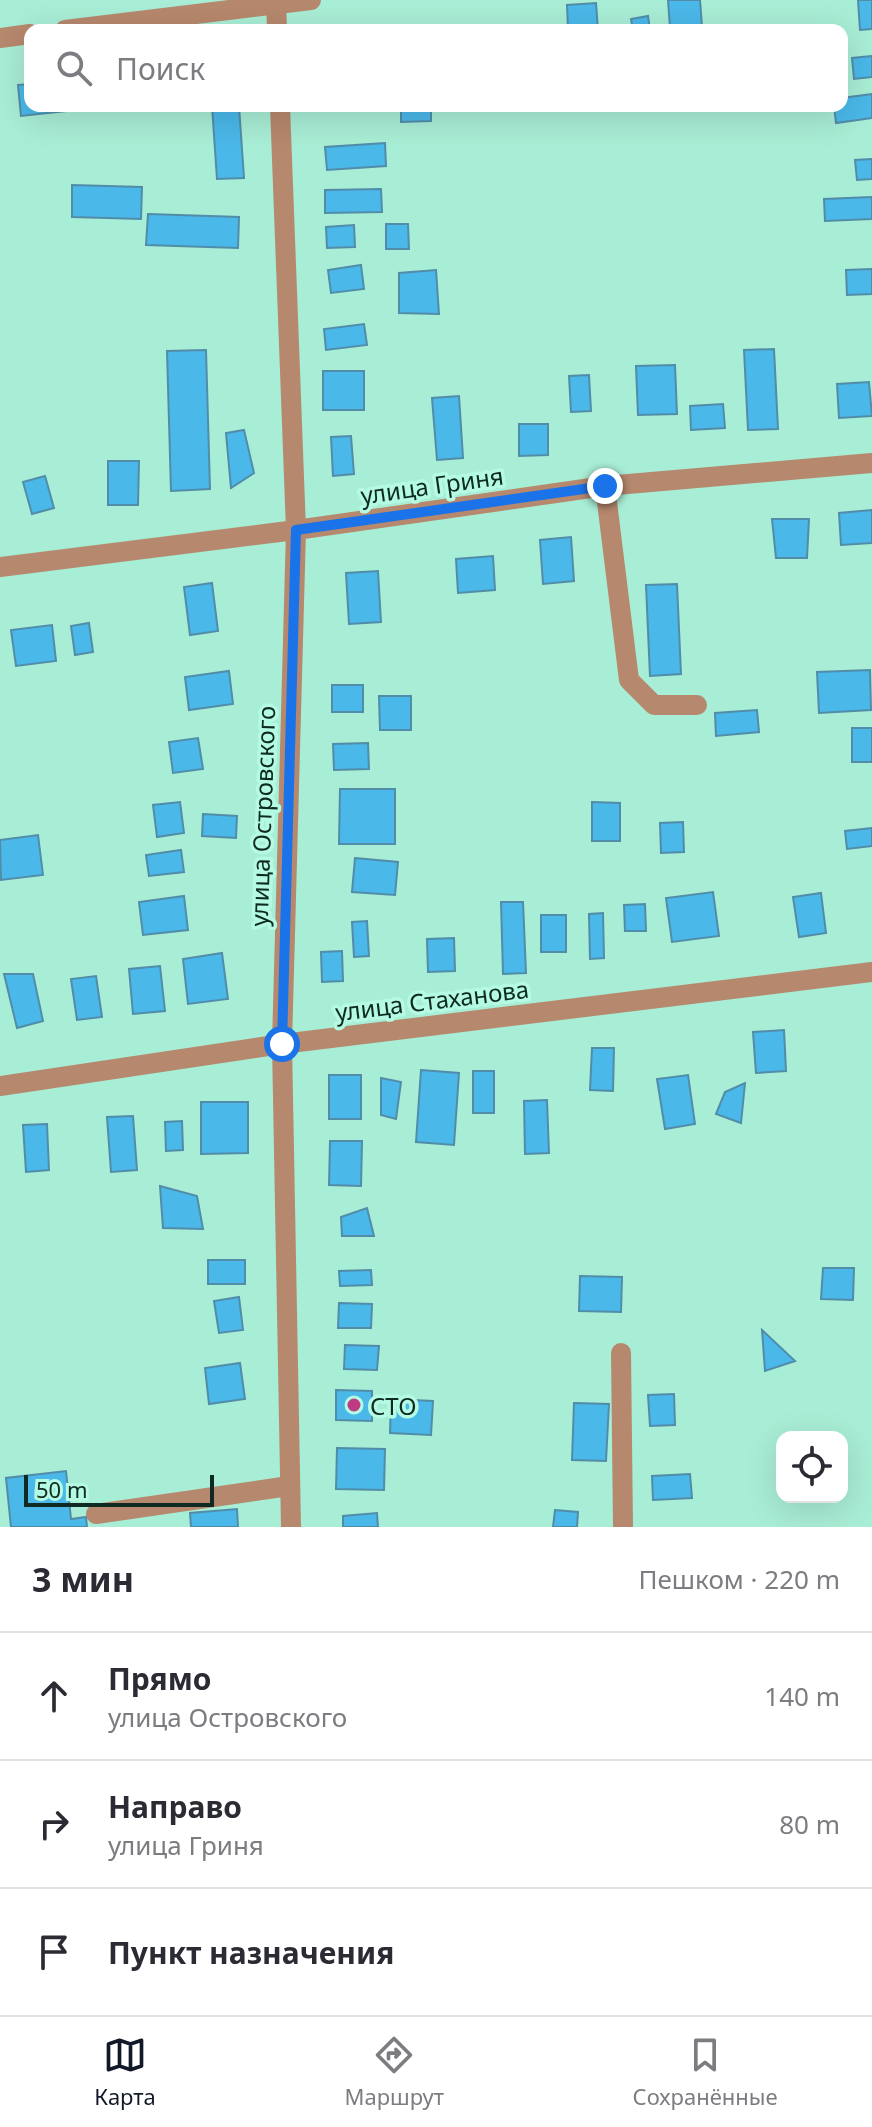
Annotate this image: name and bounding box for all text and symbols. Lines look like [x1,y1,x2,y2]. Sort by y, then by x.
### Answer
search box [24,24,848,112]
icon: search [52,46,96,90]
text: Поиск [116,48,205,89]
street label: улица Гриня [358,459,506,511]
route end [587,468,623,504]
street label: улица Островского [242,705,282,927]
street label: улица Стаханова [333,972,531,1028]
route start [264,1026,300,1062]
place label: СТО [370,1389,417,1422]
marker: СТО [345,1396,363,1414]
map controls [776,1431,848,1503]
button: locate [776,1431,848,1503]
scale bar [24,1471,214,1507]
text: 50 m [36,1474,87,1504]
text: 3 мин [32,1556,134,1602]
text: Пешком · 220 m [638,1561,840,1597]
text: Прямо [108,1658,212,1699]
icon: ahead [32,1674,76,1718]
text: 140 m [764,1678,840,1714]
text: улица Островского [108,1699,347,1735]
text: Направо [108,1786,242,1827]
icon: right [32,1802,76,1846]
text: 80 m [779,1806,840,1842]
text: улица Гриня [108,1827,264,1863]
icon: arrive [32,1930,76,1974]
text: Пункт назначения [108,1932,394,1973]
tab: Карта [94,2033,156,2111]
tab: Маршрут [344,2033,444,2111]
tab: Сохранённые [633,2033,778,2111]

